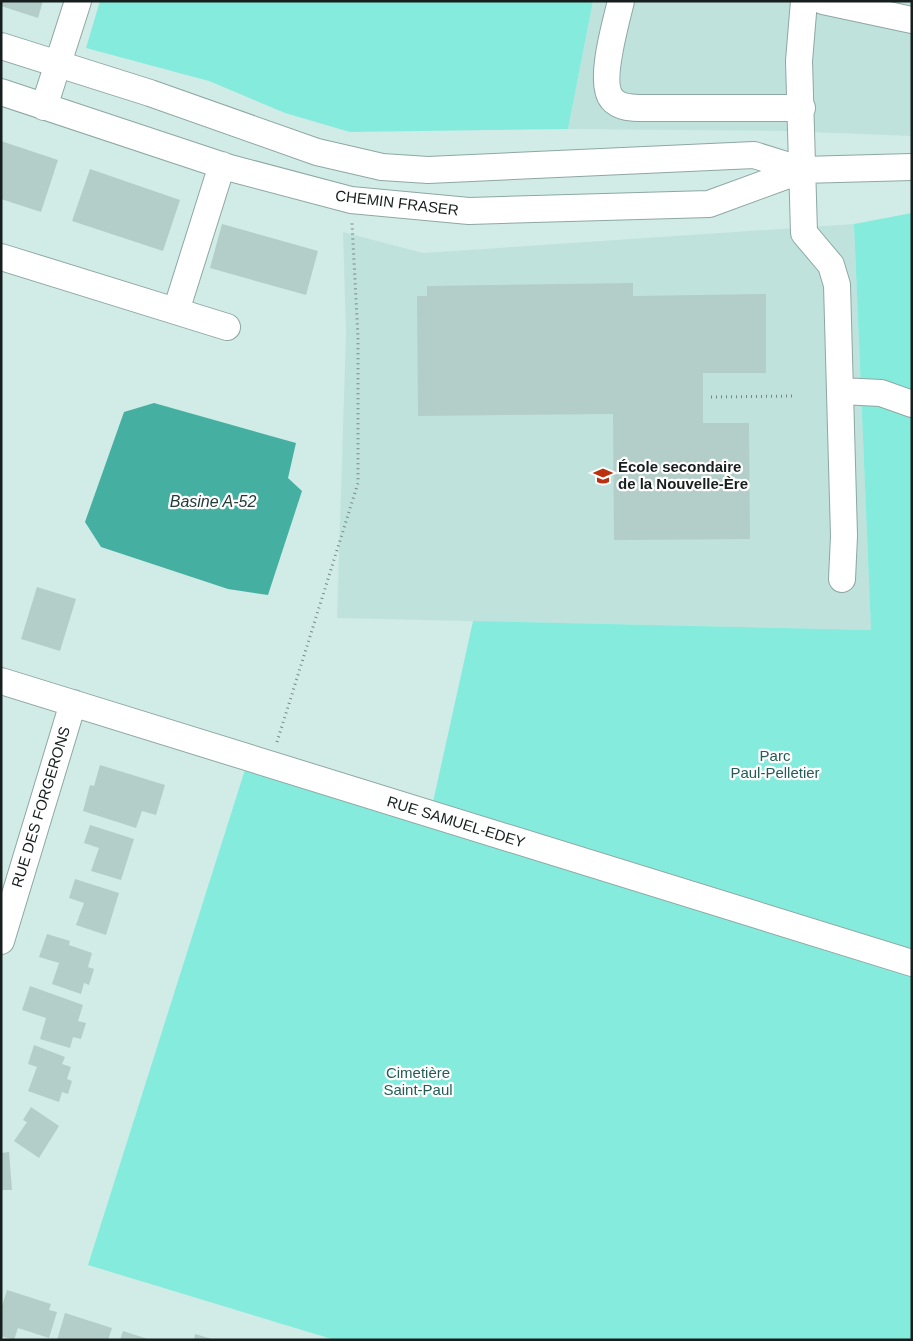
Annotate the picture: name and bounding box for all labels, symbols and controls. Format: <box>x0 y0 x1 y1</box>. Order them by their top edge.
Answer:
street label: CHEMIN FRASER <box>334 186 460 219</box>
place label: École secondaire de la Nouvelle-Ère <box>618 458 748 492</box>
school or university icon: École secondaire de la Nouvelle-Ère <box>592 465 614 487</box>
water label: Basine A-52 <box>170 493 256 510</box>
street label: RUE DES FORGERONS <box>8 724 73 889</box>
park label: Parc Paul-Pelletier <box>730 747 820 781</box>
street label: RUE SAMUEL-EDEY <box>385 792 527 851</box>
park label: Cimetière Saint-Paul <box>383 1064 453 1098</box>

